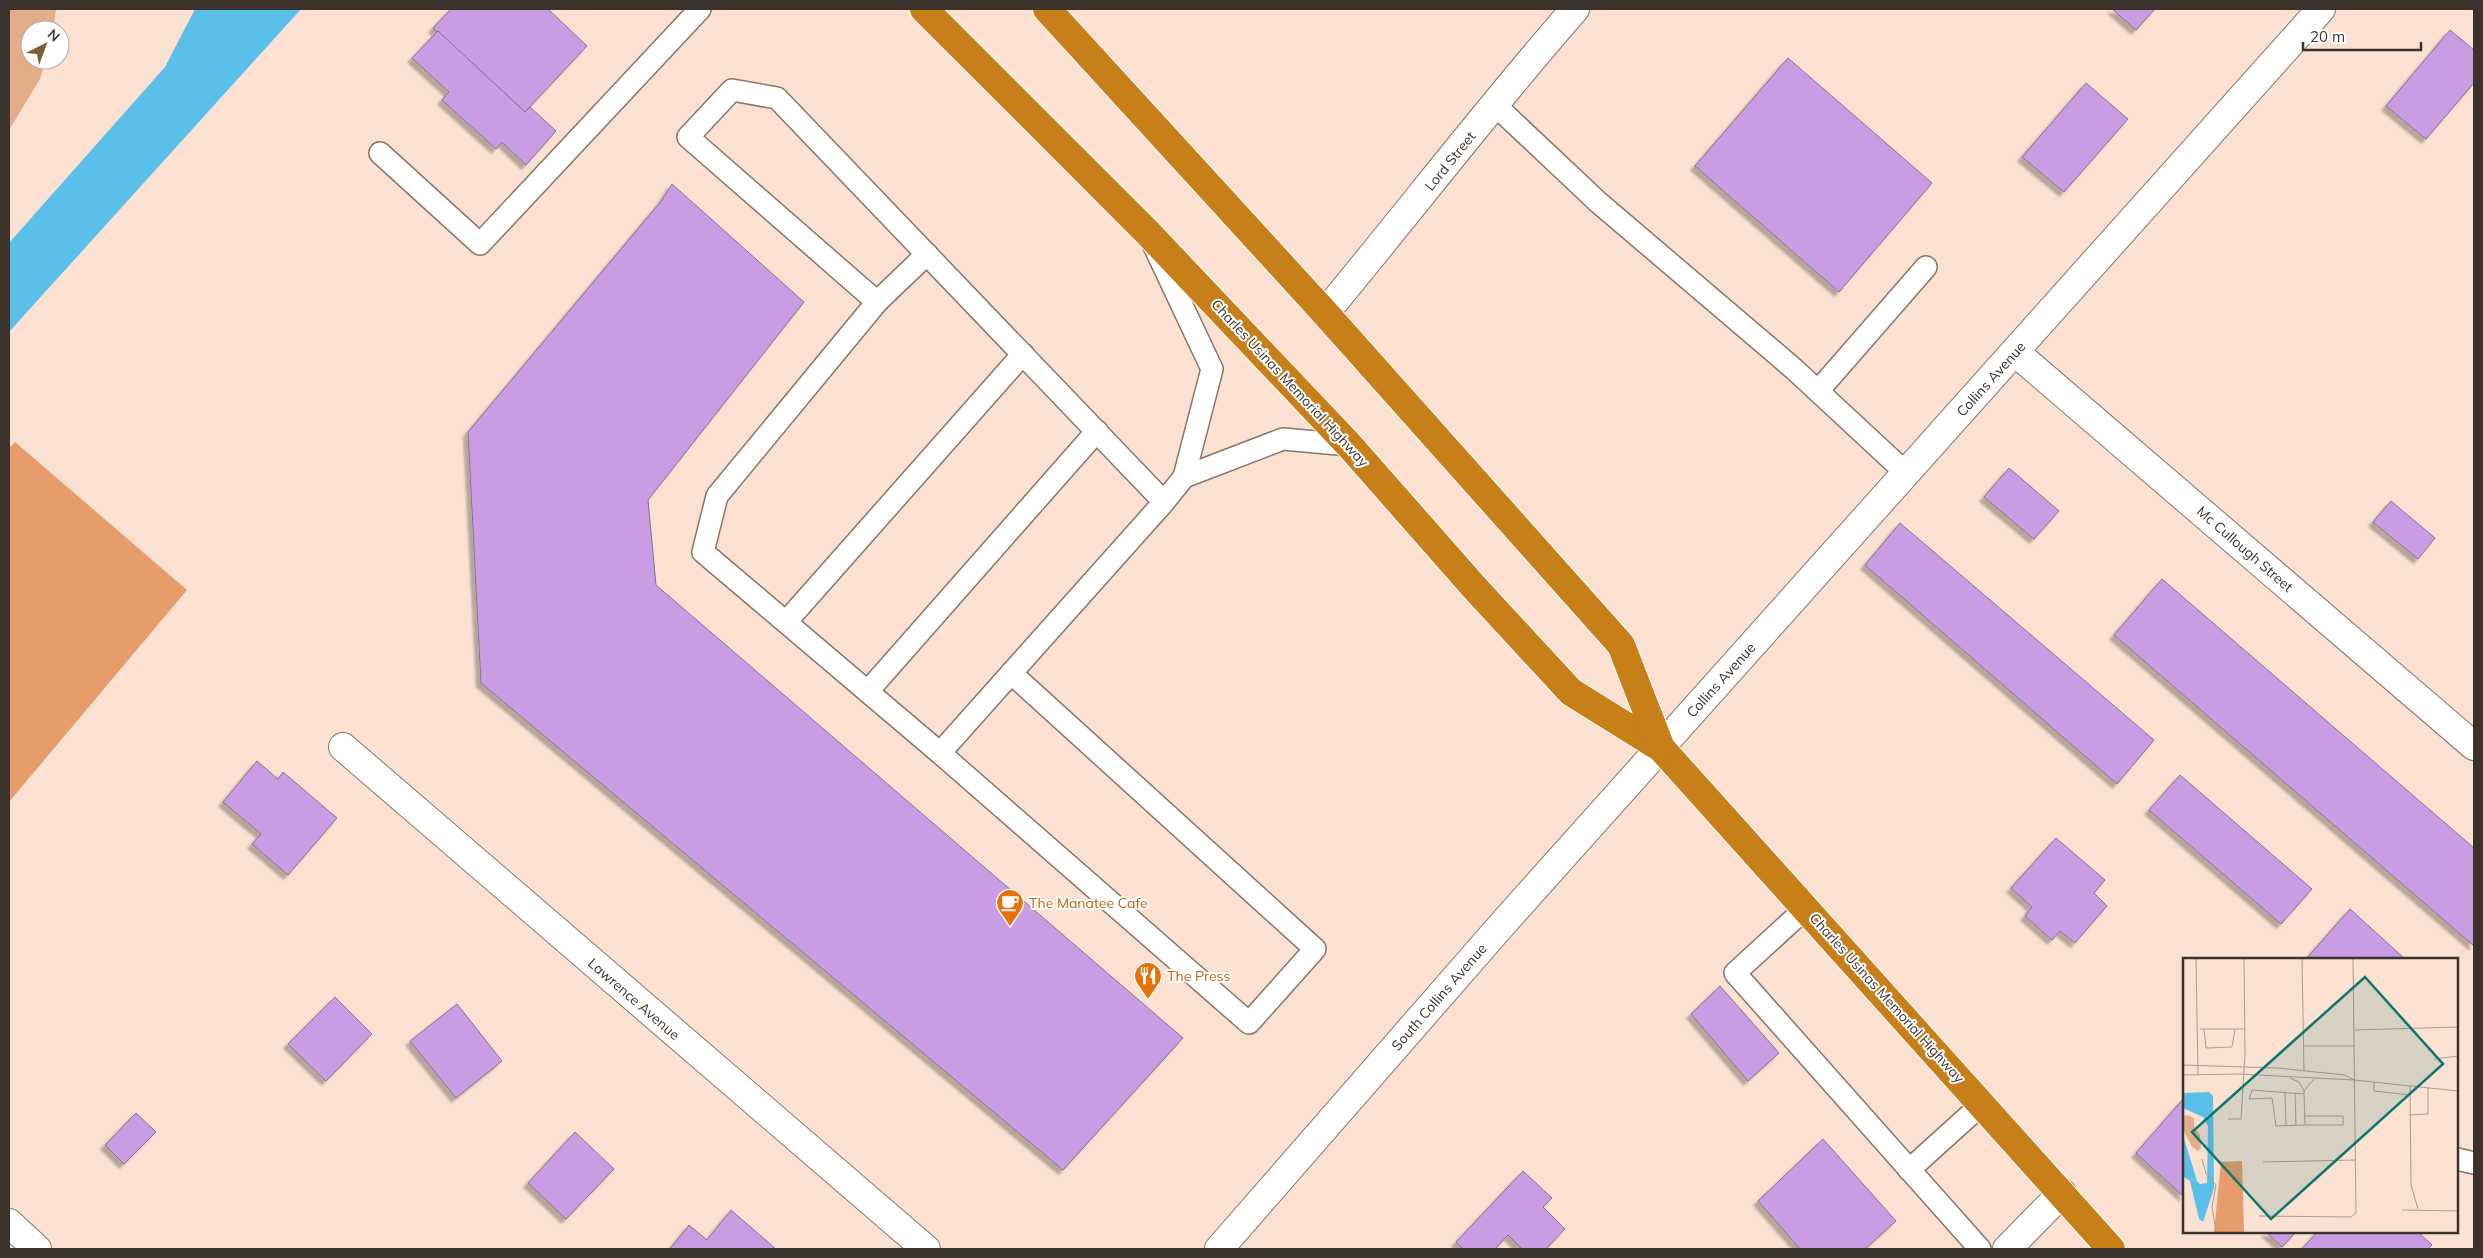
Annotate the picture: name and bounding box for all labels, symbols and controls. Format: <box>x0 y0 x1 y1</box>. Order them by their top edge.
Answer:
north arrow <box>20 20 70 70</box>
scale bar <box>2303 20 2420 52</box>
text: N <box>44 25 64 46</box>
text: 20 m <box>2310 27 2345 46</box>
street label: Lord Street <box>1421 128 1479 194</box>
street label: Charles Usinas Memorial Highway <box>1207 295 1373 471</box>
street label: Collins Avenue <box>1953 338 2029 420</box>
street label: Mc Cullough Street <box>2193 502 2297 596</box>
street label: Collins Avenue <box>1683 639 1759 721</box>
cafe icon: The Manatee Cafe <box>995 888 1025 927</box>
place label: The Manatee Cafe <box>1029 894 1148 912</box>
street label: Charles Usinas Memorial Highway <box>1806 909 1969 1087</box>
street label: South Collins Avenue <box>1388 940 1490 1054</box>
street label: Lawrence Avenue <box>584 954 684 1044</box>
inset map <box>2183 958 2458 1233</box>
restaurant icon: The Press <box>1133 961 1163 1000</box>
place label: The Press <box>1167 967 1230 985</box>

